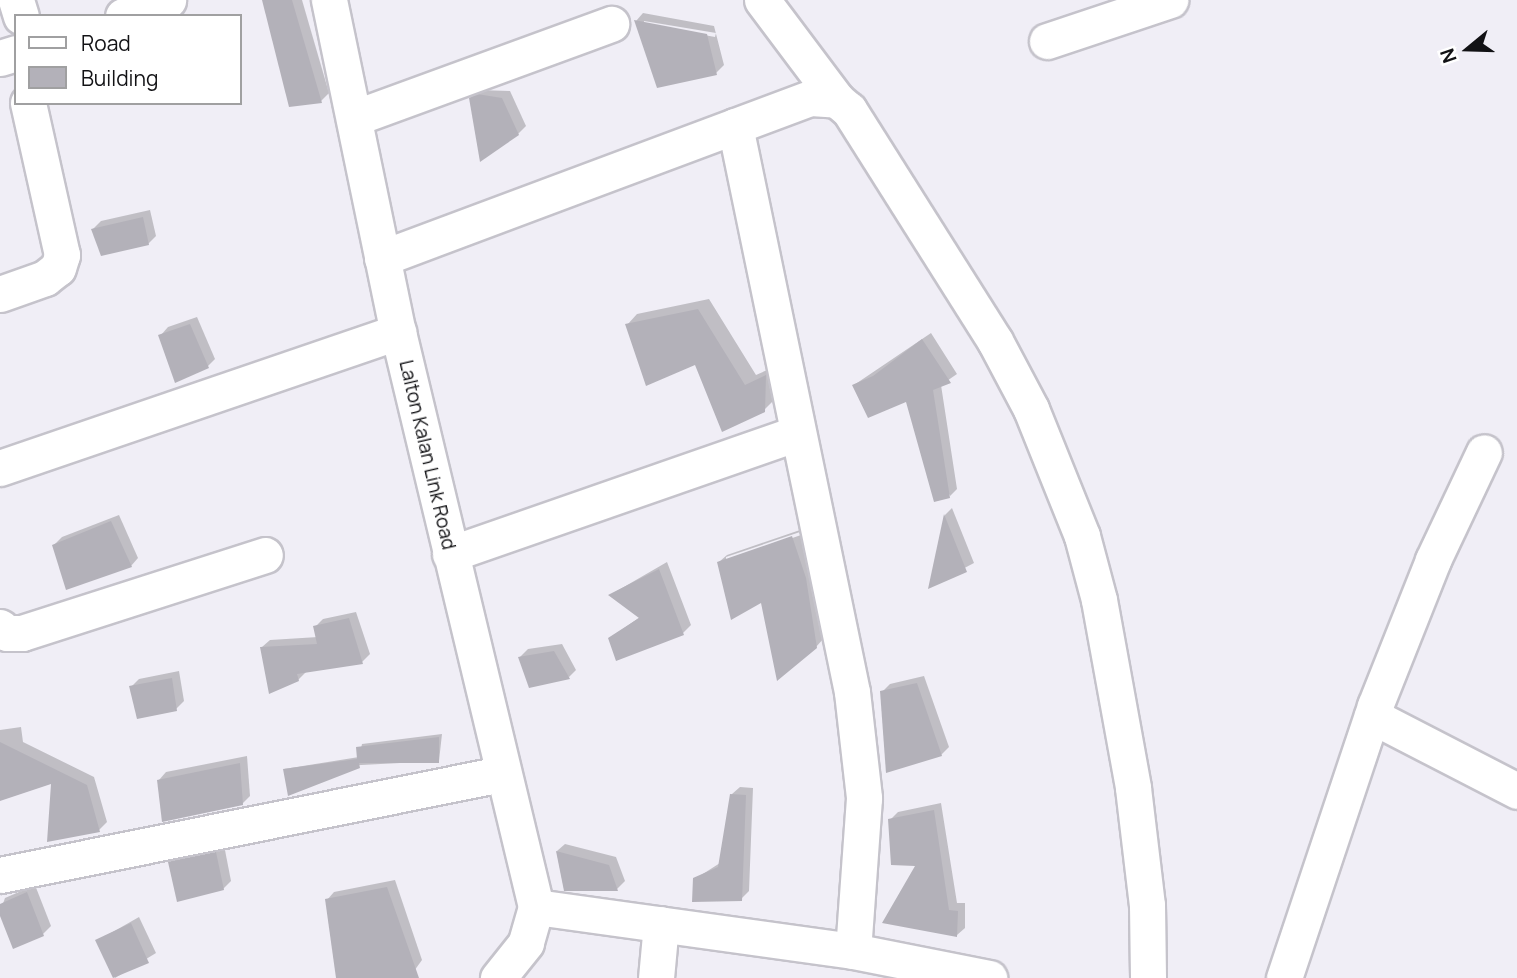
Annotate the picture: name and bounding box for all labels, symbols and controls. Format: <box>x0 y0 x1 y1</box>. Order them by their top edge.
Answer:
legend <box>14 14 242 105</box>
north arrow <box>1433 14 1503 84</box>
text: Road <box>81 29 131 57</box>
text: N <box>1434 45 1463 67</box>
text: Building <box>81 64 158 92</box>
street label: Lalton Kalan Link Road <box>394 358 460 552</box>

